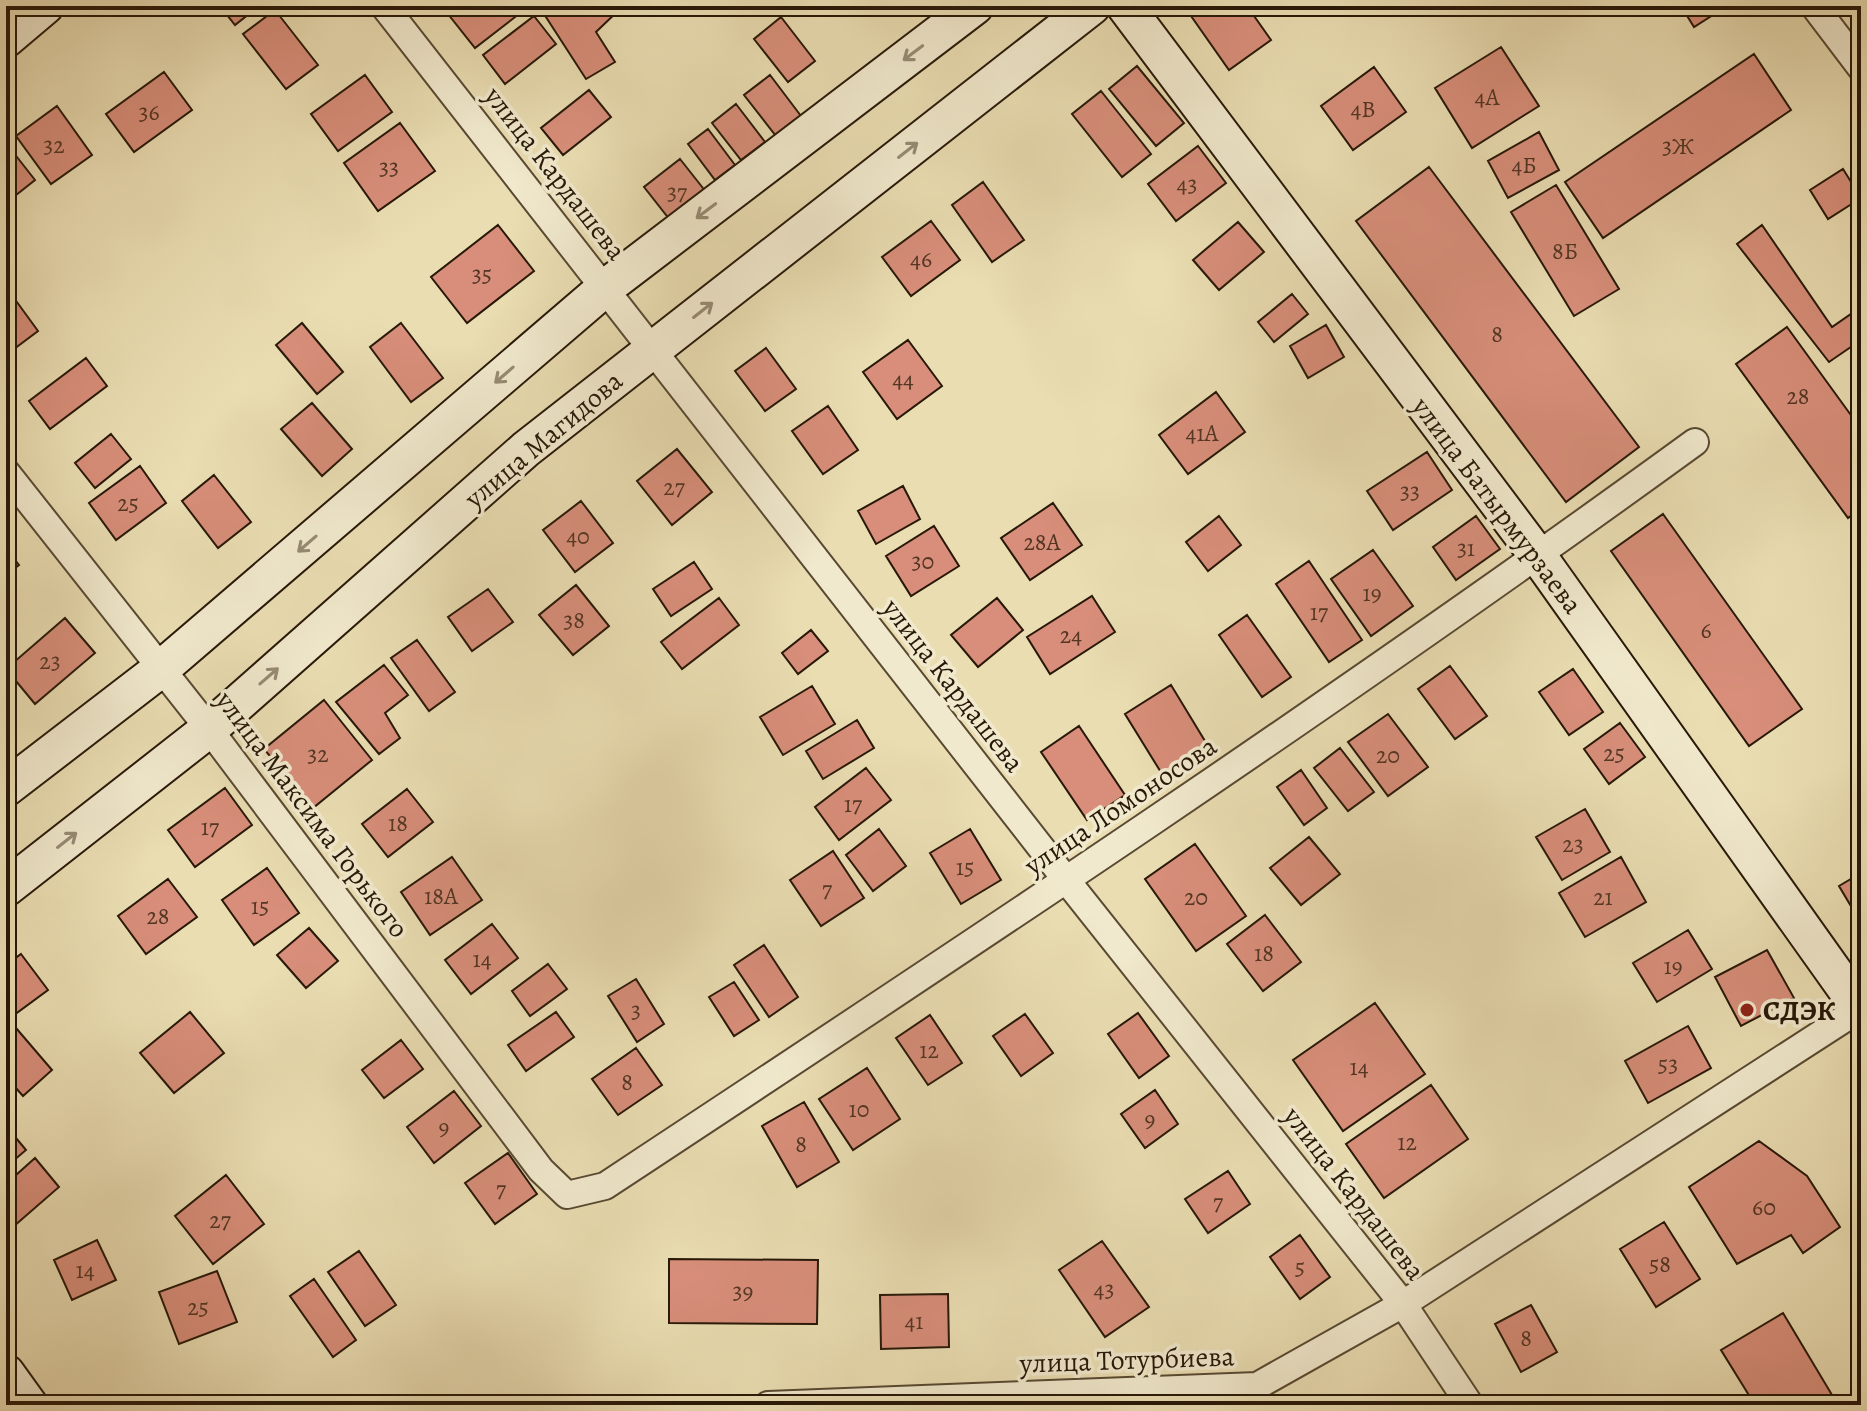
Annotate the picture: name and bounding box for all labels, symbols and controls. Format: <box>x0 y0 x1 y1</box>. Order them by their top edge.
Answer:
one-way arrow <box>902 45 924 62</box>
street label: улица Кардашева <box>475 78 635 268</box>
house number: 4А <box>1475 81 1500 113</box>
house number: 4В <box>1350 93 1376 125</box>
house number: 36 <box>138 96 160 128</box>
house number: 32 <box>43 129 65 161</box>
house number: 3Ж <box>1662 130 1694 162</box>
one-way arrow <box>897 141 918 159</box>
house number: 4Б <box>1511 149 1537 181</box>
house number: 33 <box>379 151 399 183</box>
house number: 43 <box>1177 168 1197 200</box>
house number: 37 <box>667 176 688 208</box>
one-way arrow <box>696 203 717 220</box>
house number: 8Б <box>1552 235 1578 267</box>
house number: 46 <box>910 243 932 275</box>
house number: 35 <box>472 258 492 290</box>
one-way arrow <box>692 302 713 319</box>
house number: 8 <box>1491 318 1503 350</box>
street label: улица Магидова <box>456 362 631 518</box>
house number: 44 <box>892 363 914 395</box>
one-way arrow <box>495 366 515 384</box>
house number: 28 <box>1786 380 1810 412</box>
street label: улица Батырмурзаева <box>1402 389 1591 622</box>
house number: 41А <box>1185 417 1220 449</box>
house number: 27 <box>663 471 686 503</box>
house number: 33 <box>1400 475 1420 507</box>
house number: 25 <box>117 487 139 519</box>
house number: 40 <box>566 520 590 552</box>
house number: 28А <box>1023 526 1062 558</box>
house number: 31 <box>1457 532 1475 564</box>
one-way arrow <box>297 535 317 553</box>
house number: 30 <box>912 545 934 577</box>
house number: 19 <box>1362 577 1382 609</box>
street label: улица Кардашева <box>873 590 1033 780</box>
house number: 17 <box>1310 596 1329 628</box>
house number: 38 <box>563 604 585 636</box>
house number: 6 <box>1700 614 1712 646</box>
house number: 24 <box>1060 619 1082 651</box>
house number: 23 <box>39 645 61 677</box>
one-way arrow <box>258 667 278 685</box>
street label: улица Максима Горького <box>206 683 418 946</box>
street label: улица Ломоносова <box>1016 727 1224 885</box>
house number: 25 <box>1603 737 1625 769</box>
house number: 32 <box>307 738 329 770</box>
house number: 20 <box>1376 739 1400 771</box>
house number: 17 <box>844 788 863 820</box>
house number: 18 <box>388 807 408 839</box>
house number: 17 <box>201 811 220 843</box>
house number: 23 <box>1562 828 1584 860</box>
one-way arrow <box>56 832 77 849</box>
house number: 15 <box>956 851 974 883</box>
house number: 7 <box>822 873 833 905</box>
house number: 18А <box>424 880 459 912</box>
house number: 20 <box>1184 881 1208 913</box>
house number: 21 <box>1593 881 1613 913</box>
house number: 15 <box>251 890 269 922</box>
house number: 28 <box>146 900 170 932</box>
house number: 18 <box>1254 937 1274 969</box>
house number: 14 <box>472 943 492 975</box>
house number: 19 <box>1663 950 1683 982</box>
place label: СДЭК <box>1763 992 1836 1030</box>
house number: 3 <box>631 994 641 1026</box>
marker: СДЭК <box>1738 1001 1756 1019</box>
house number: 12 <box>919 1034 939 1066</box>
house number: 53 <box>1658 1048 1678 1080</box>
house number: 14 <box>1349 1051 1369 1083</box>
house number: 8 <box>621 1066 633 1098</box>
house number: 10 <box>849 1093 870 1125</box>
street label: улица Кардашева <box>1274 1098 1434 1288</box>
house number: 9 <box>1145 1103 1155 1135</box>
house number: 9 <box>439 1111 449 1143</box>
house number: 12 <box>1397 1126 1417 1158</box>
house number: 8 <box>795 1128 807 1160</box>
house number: 7 <box>496 1173 507 1205</box>
house number: 7 <box>1213 1186 1224 1218</box>
house number: 60 <box>1752 1191 1776 1223</box>
house number: 27 <box>209 1204 232 1236</box>
house number: 58 <box>1649 1248 1671 1280</box>
house number: 5 <box>1295 1251 1305 1283</box>
house number: 14 <box>75 1254 95 1286</box>
house number: 43 <box>1094 1273 1114 1305</box>
house number: 39 <box>733 1275 753 1307</box>
house number: 25 <box>187 1291 209 1323</box>
house number: 41 <box>904 1305 924 1337</box>
house number: 8 <box>1520 1322 1532 1354</box>
street label: улица Тотурбиева <box>1018 1337 1235 1383</box>

